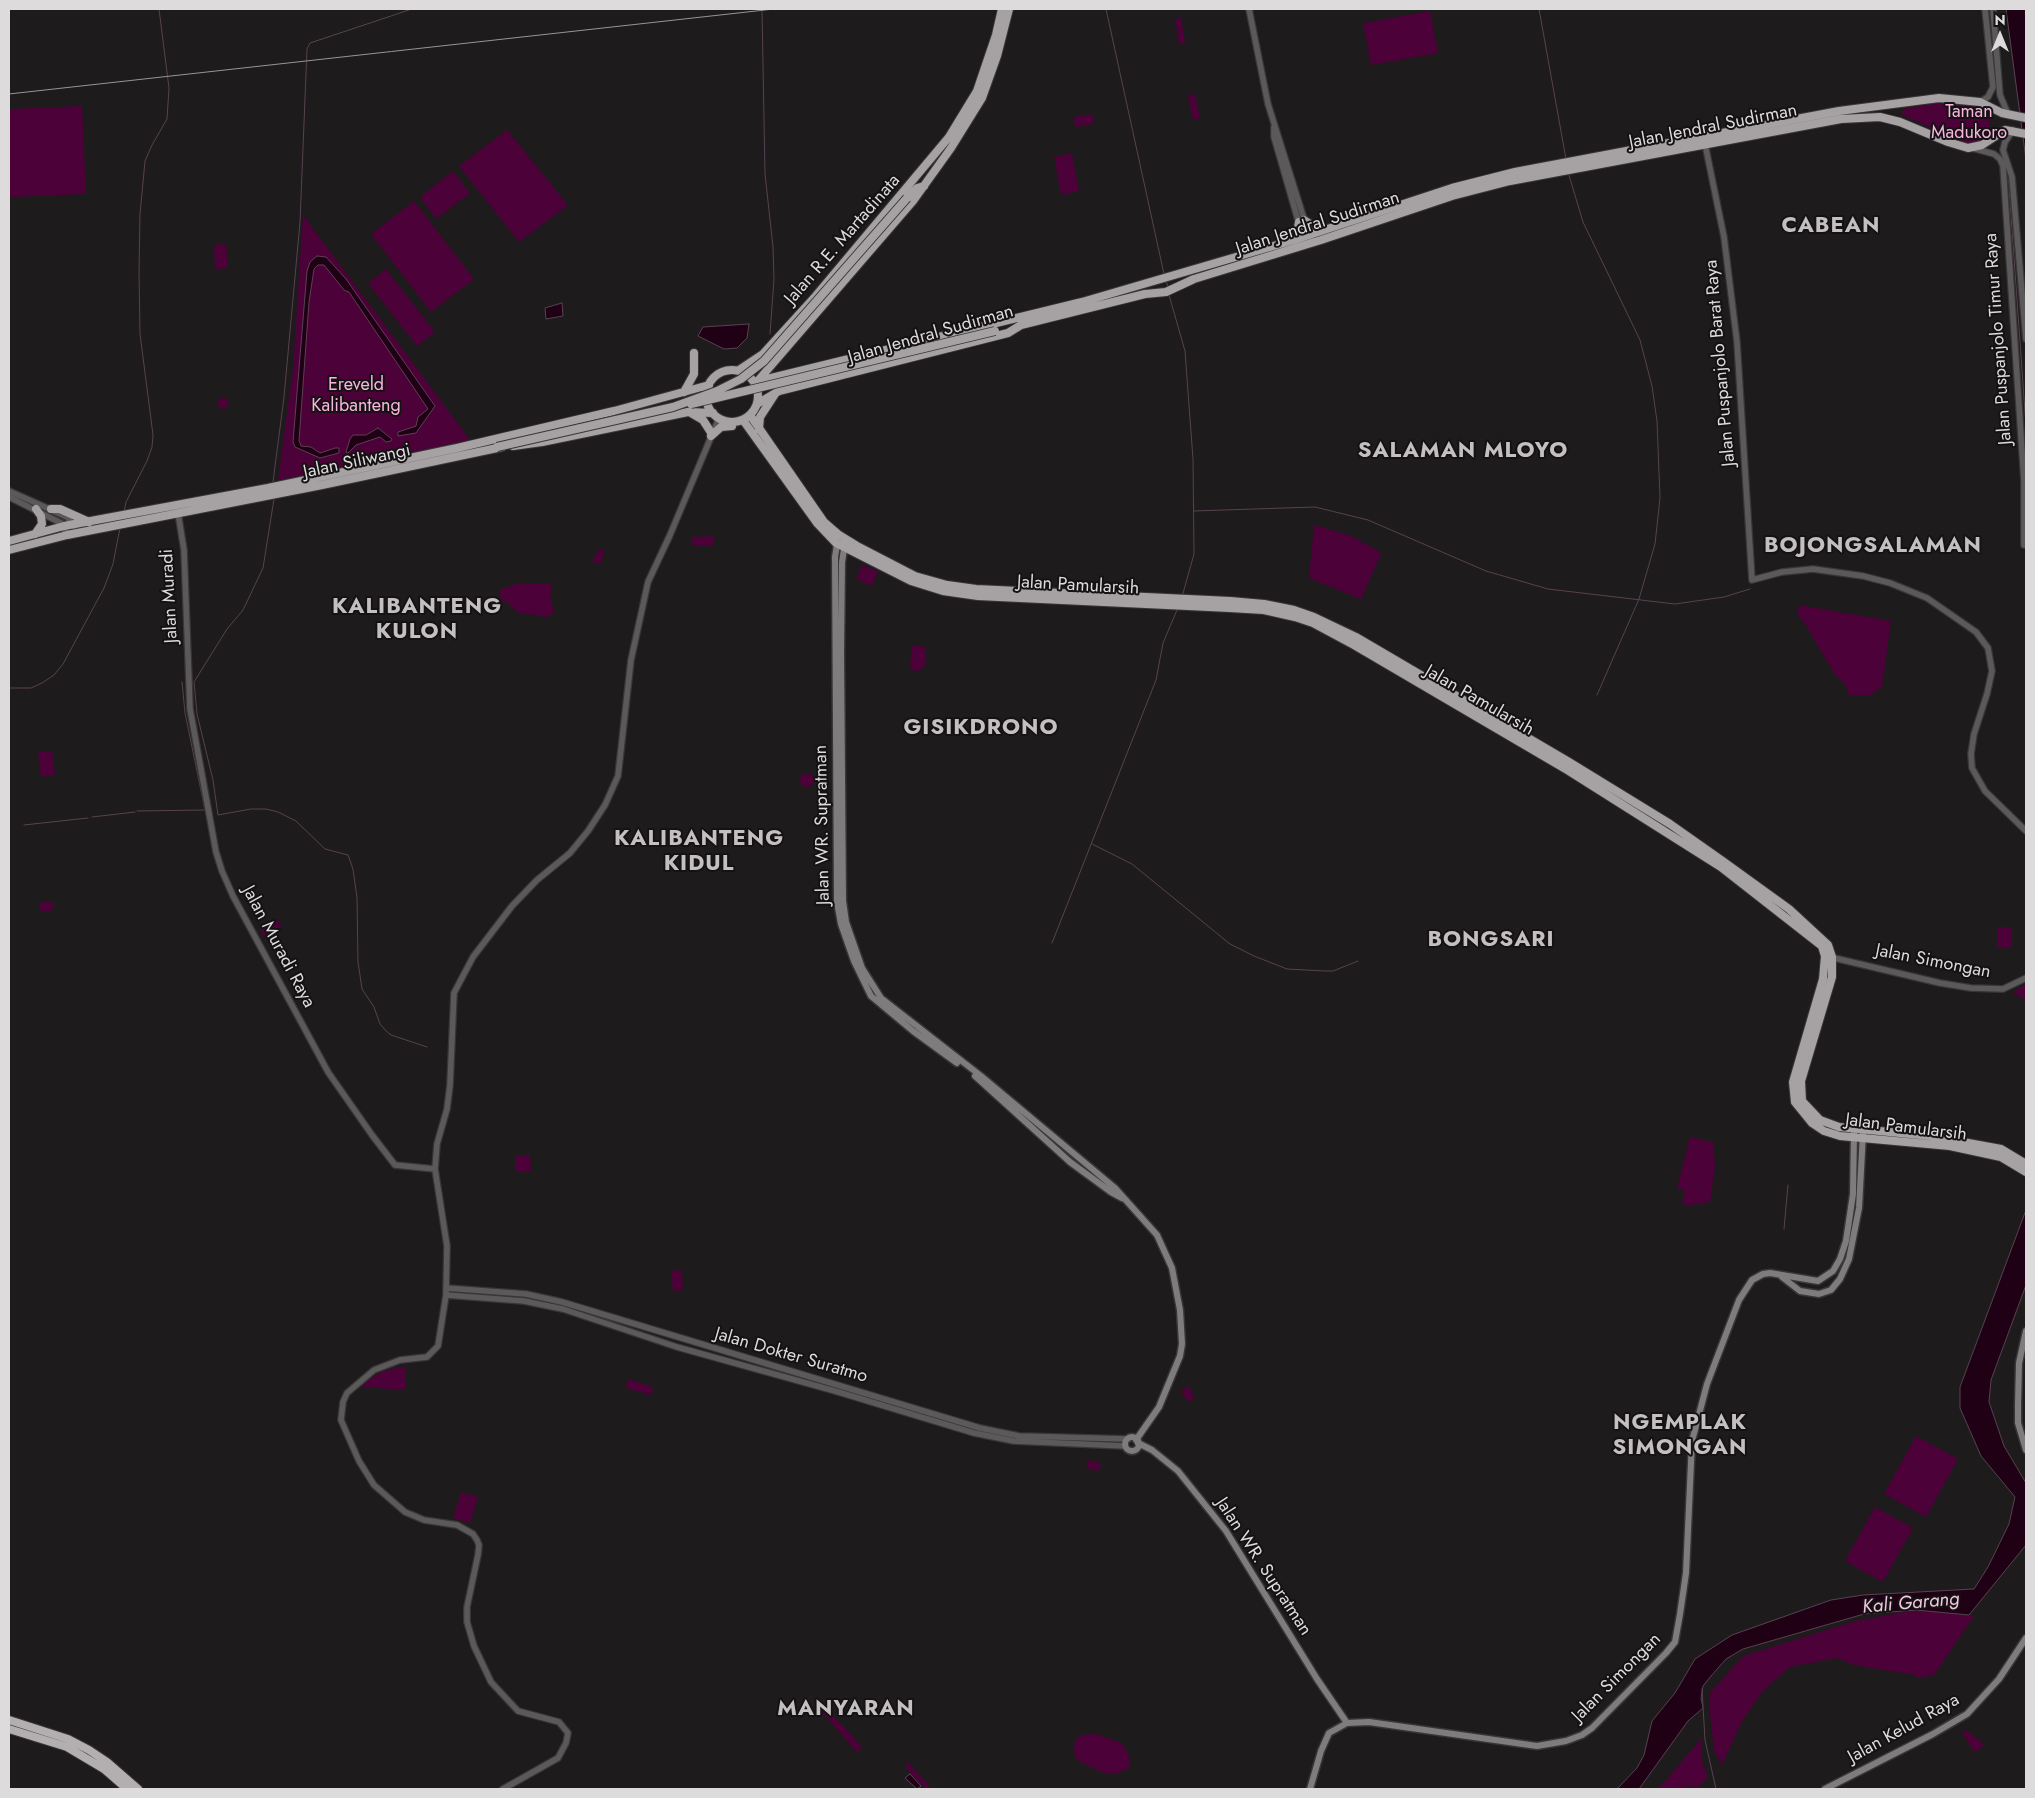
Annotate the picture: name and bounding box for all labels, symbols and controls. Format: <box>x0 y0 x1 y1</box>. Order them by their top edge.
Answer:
north arrow <box>1975 10 2025 60</box>
text: N <box>1994 10 2006 30</box>
street label: Jalan Jendral Sudirman <box>1627 100 1799 154</box>
park label: Taman Madukoro <box>1931 102 2007 144</box>
street label: Jalan R.E. Martadinata <box>781 171 905 309</box>
street label: Jalan Jendral Sudirman <box>1233 187 1403 261</box>
district label: CABEAN <box>1781 214 1881 240</box>
street label: Jalan Puspanjolo Timur Raya <box>1981 232 2017 446</box>
street label: Jalan Puspanjolo Barat Raya <box>1701 259 1741 467</box>
street label: Jalan Jendral Sudirman <box>846 301 1016 369</box>
park label: Ereveld Kalibanteng <box>311 375 401 418</box>
district label: SALAMAN MLOYO <box>1356 439 1570 465</box>
street label: Jalan Siliwangi <box>301 440 413 484</box>
district label: BOJONGSALAMAN <box>1762 534 1984 560</box>
street label: Jalan Muradi <box>157 548 183 644</box>
street label: Jalan Pamularsih <box>1016 572 1140 600</box>
district label: KALIBANTENG KULON <box>331 595 503 646</box>
street label: Jalan Pamularsih <box>1421 661 1537 741</box>
district label: GISIKDRONO <box>902 716 1060 742</box>
street label: Jalan WR. Supratman <box>811 745 835 905</box>
district label: KALIBANTENG KIDUL <box>613 827 785 878</box>
street label: Jalan Muradi Raya <box>237 882 319 1012</box>
district label: BONGSARI <box>1426 928 1556 954</box>
street label: Jalan Simongan <box>1874 940 1992 984</box>
street label: Jalan Pamularsih <box>1844 1110 1968 1146</box>
street label: Jalan Dokter Suratmo <box>712 1324 870 1388</box>
district label: NGEMPLAK SIMONGAN <box>1612 1411 1748 1462</box>
street label: Jalan WR. Supratman <box>1210 1494 1316 1640</box>
water label: Kali Garang <box>1861 1588 1961 1620</box>
street label: Jalan Simongan <box>1568 1629 1666 1727</box>
street label: Jalan Kelud Raya <box>1845 1689 1963 1769</box>
district label: MANYARAN <box>776 1697 916 1723</box>

